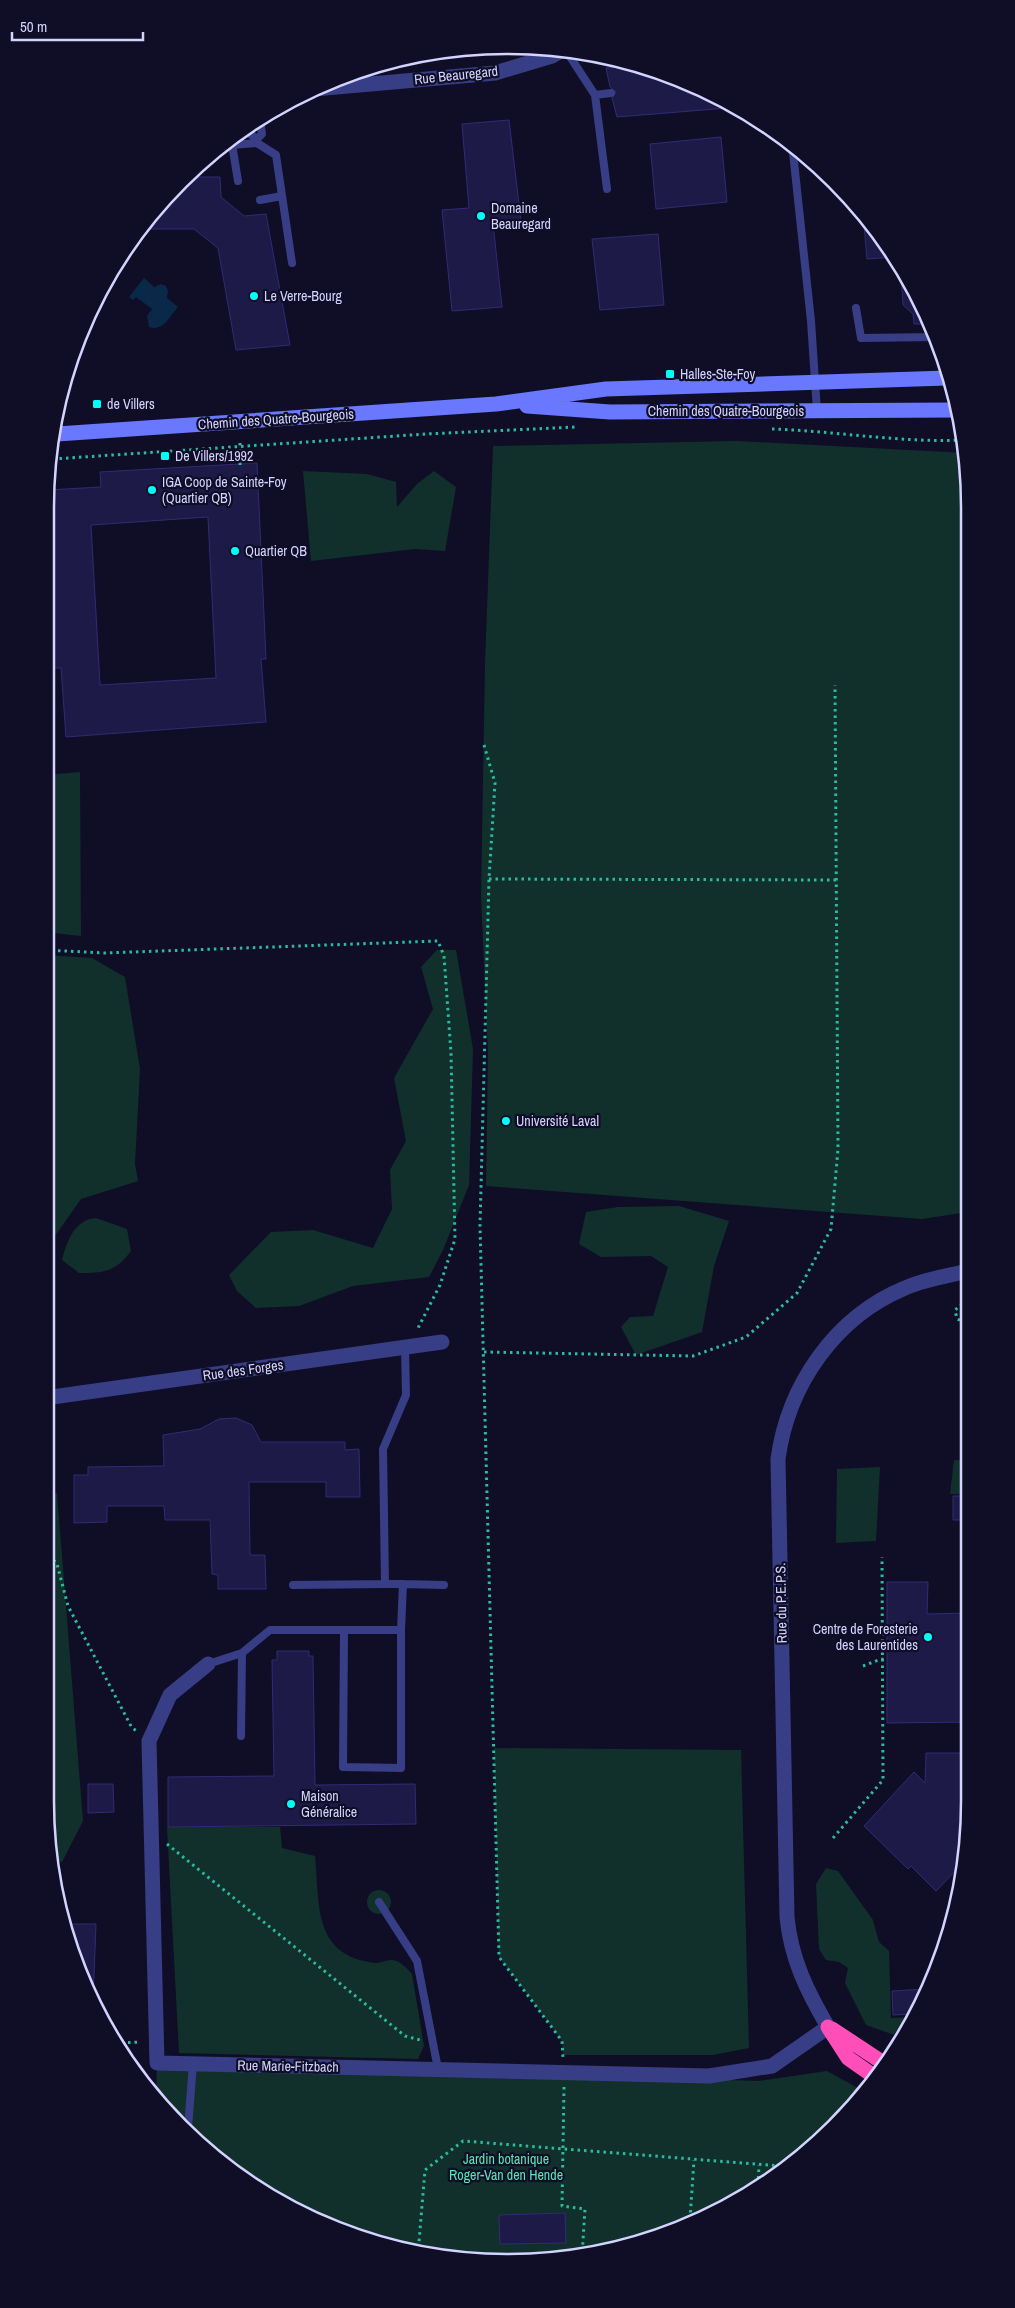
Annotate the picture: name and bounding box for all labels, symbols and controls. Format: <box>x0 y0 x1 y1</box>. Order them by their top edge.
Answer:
scale bar <box>12 10 144 42</box>
text: 50 m <box>20 16 47 37</box>
street label: Rue Beauregard <box>413 62 499 88</box>
place label: Domaine Beauregard <box>491 199 551 233</box>
marker: Domaine Beauregard <box>475 210 487 222</box>
place label: Le Verre-Bourg <box>264 287 342 305</box>
marker: Le Verre-Bourg <box>248 290 260 302</box>
place label: Halles-Ste-Foy <box>680 365 756 383</box>
marker: Halles-Ste-Foy <box>664 368 676 380</box>
place label: de Villers <box>107 395 155 413</box>
marker: de Villers <box>91 398 103 410</box>
street label: Chemin des Quatre-Bourgeois <box>648 402 804 420</box>
street label: Chemin des Quatre-Bourgeois <box>197 405 355 433</box>
place label: De Villers/1992 <box>175 447 253 465</box>
marker: De Villers/1992 <box>159 450 171 462</box>
place label: IGA Coop de Sainte-Foy (Quartier QB) <box>162 473 287 507</box>
marker: IGA Coop de Sainte-Foy (Quartier QB) <box>146 484 158 496</box>
place label: Quartier QB <box>245 542 307 560</box>
marker: Quartier QB <box>229 545 241 557</box>
place label: Université Laval <box>516 1112 599 1130</box>
marker: Université Laval <box>500 1115 512 1127</box>
street label: Rue des Forges <box>202 1355 285 1385</box>
street label: Rue du P.E.P.S. <box>771 1563 791 1643</box>
place label: Centre de Foresterie des Laurentides <box>813 1620 918 1654</box>
marker: Centre de Foresterie des Laurentides <box>922 1631 934 1643</box>
place label: Maison Généralice <box>301 1787 357 1821</box>
marker: Maison Généralice <box>285 1798 297 1810</box>
street label: Rue Marie-Fitzbach <box>237 2056 339 2076</box>
park label: Jardin botanique Roger-Van den Hende <box>449 2150 563 2184</box>

